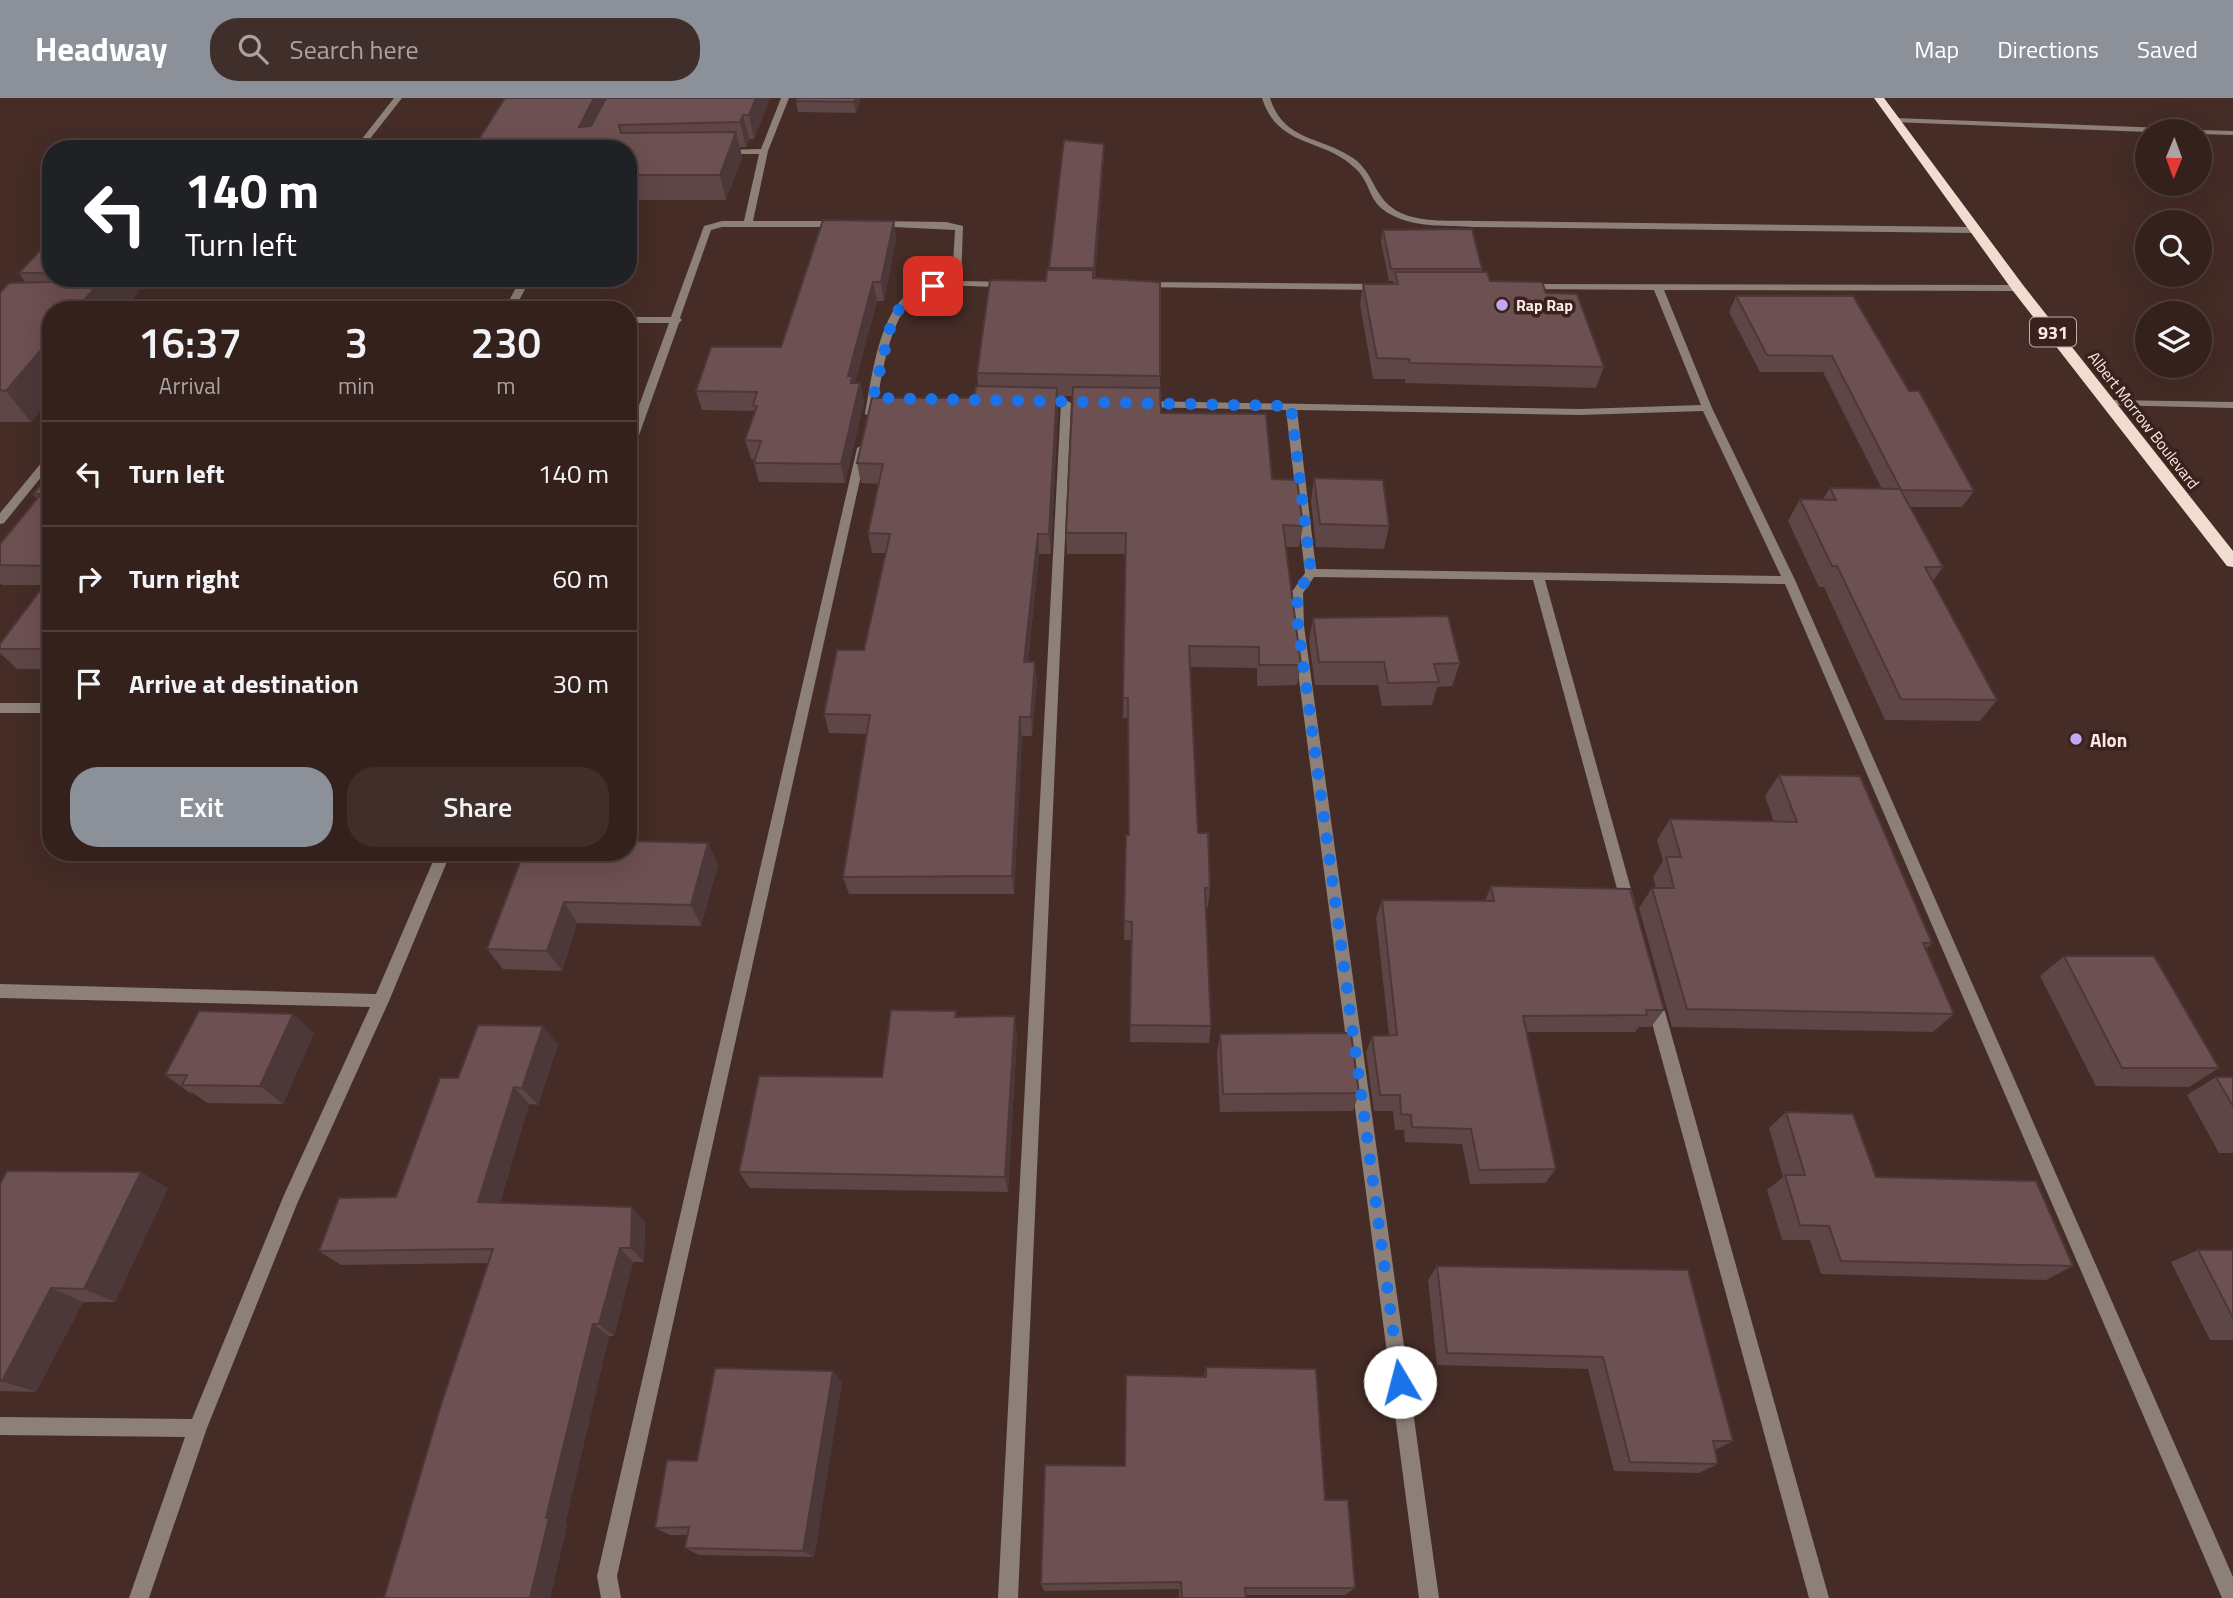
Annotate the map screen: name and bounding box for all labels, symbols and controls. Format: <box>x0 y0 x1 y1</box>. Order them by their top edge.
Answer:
search box <box>210 18 700 81</box>
text: Headway <box>35 24 168 74</box>
icon: search <box>234 30 272 68</box>
text: Search here <box>290 30 419 69</box>
text: Map <box>1914 31 1959 67</box>
text: Directions <box>1997 31 2099 67</box>
text: Saved <box>2137 31 2198 67</box>
north arrow <box>2135 119 2212 196</box>
map controls <box>2135 119 2212 378</box>
text: 140 m <box>185 152 319 227</box>
icon: left <box>70 168 161 259</box>
button: search <box>2135 210 2212 287</box>
text: Turn left <box>185 220 297 268</box>
pin <box>903 256 963 316</box>
icon: arrive <box>914 267 952 305</box>
place label: Rap Rap <box>1516 293 1573 317</box>
marker: Rap Rap <box>1494 297 1510 313</box>
button: layers <box>2135 301 2212 378</box>
text: 16:37 <box>138 310 242 374</box>
text: 3 <box>345 310 368 374</box>
text: 230 <box>471 310 541 374</box>
road number: 931 <box>2030 318 2076 346</box>
street label: Albert Morrow Boulevard <box>2083 346 2205 494</box>
text: Arrival <box>159 368 221 403</box>
text: min <box>338 368 375 403</box>
text: m <box>496 368 515 403</box>
text: Turn left <box>129 454 224 493</box>
text: 140 m <box>538 454 609 493</box>
icon: left <box>70 455 108 493</box>
text: Turn right <box>129 559 240 598</box>
text: 60 m <box>552 559 609 598</box>
icon: right <box>70 560 108 598</box>
text: Arrive at destination <box>129 664 359 703</box>
text: 30 m <box>552 664 609 703</box>
icon: arrive <box>70 665 108 703</box>
place label: Alon <box>2090 725 2127 754</box>
marker: Alon <box>2068 731 2084 747</box>
button: Exit <box>70 767 333 847</box>
button: Share <box>347 767 609 847</box>
position arrow <box>1363 1345 1437 1419</box>

